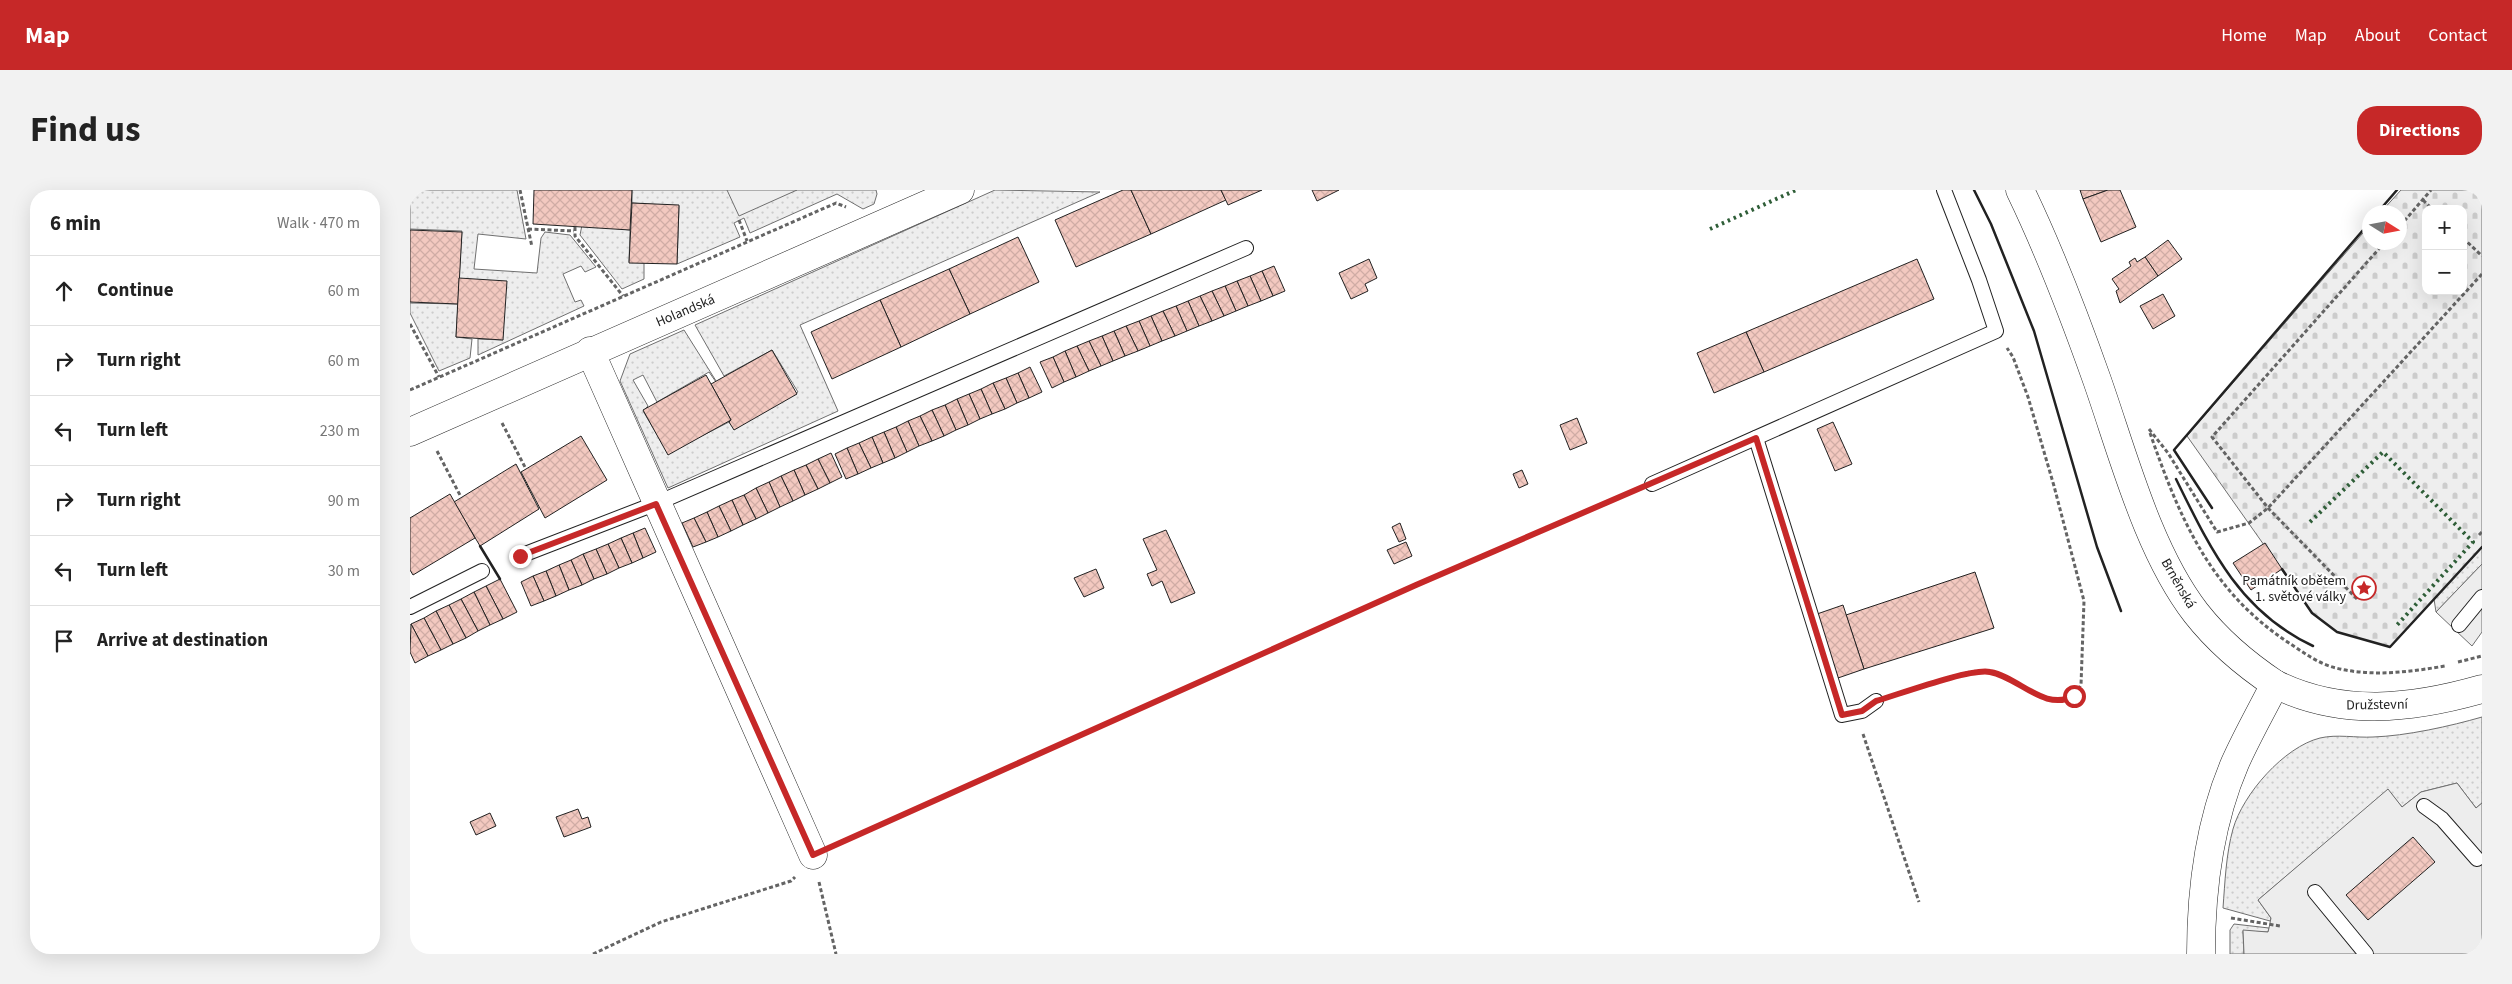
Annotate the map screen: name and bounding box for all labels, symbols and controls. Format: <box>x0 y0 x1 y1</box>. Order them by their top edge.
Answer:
text: Map <box>25 18 70 53</box>
text: Home <box>2221 23 2267 48</box>
text: Map <box>2295 23 2327 48</box>
text: About <box>2355 23 2400 48</box>
text: Contact <box>2428 23 2487 48</box>
text: Find us <box>30 105 140 155</box>
button: Directions <box>2357 106 2482 155</box>
north arrow <box>2362 205 2407 250</box>
map controls <box>2422 205 2467 295</box>
button: + <box>2422 205 2467 250</box>
text: 6 min <box>50 208 101 238</box>
text: Walk · 470 m <box>277 212 360 234</box>
button: − <box>2422 250 2467 295</box>
icon: ahead <box>50 277 78 305</box>
text: Continue <box>97 277 174 304</box>
text: 60 m <box>328 280 360 302</box>
street label: Holandská <box>653 290 718 332</box>
icon: right <box>50 347 78 375</box>
text: Turn right <box>97 347 181 374</box>
text: 60 m <box>328 350 360 372</box>
icon: left <box>50 417 78 445</box>
text: Turn left <box>97 417 168 444</box>
text: 230 m <box>320 420 360 442</box>
icon: right <box>50 487 78 515</box>
text: Turn right <box>97 487 181 514</box>
text: 90 m <box>328 490 360 512</box>
route end <box>509 545 532 568</box>
street label: Brněnská <box>2156 555 2201 612</box>
icon: left <box>50 557 78 585</box>
text: Turn left <box>97 557 168 584</box>
text: 30 m <box>328 560 360 582</box>
place label: Památník obětem 1. světové války <box>2242 571 2346 607</box>
place icon: Památník obětem 1. světové války <box>2351 575 2377 601</box>
icon: arrive <box>50 627 78 655</box>
text: Arrive at destination <box>97 627 268 654</box>
route start <box>2063 685 2086 708</box>
street label: Družstevní <box>2346 694 2409 716</box>

